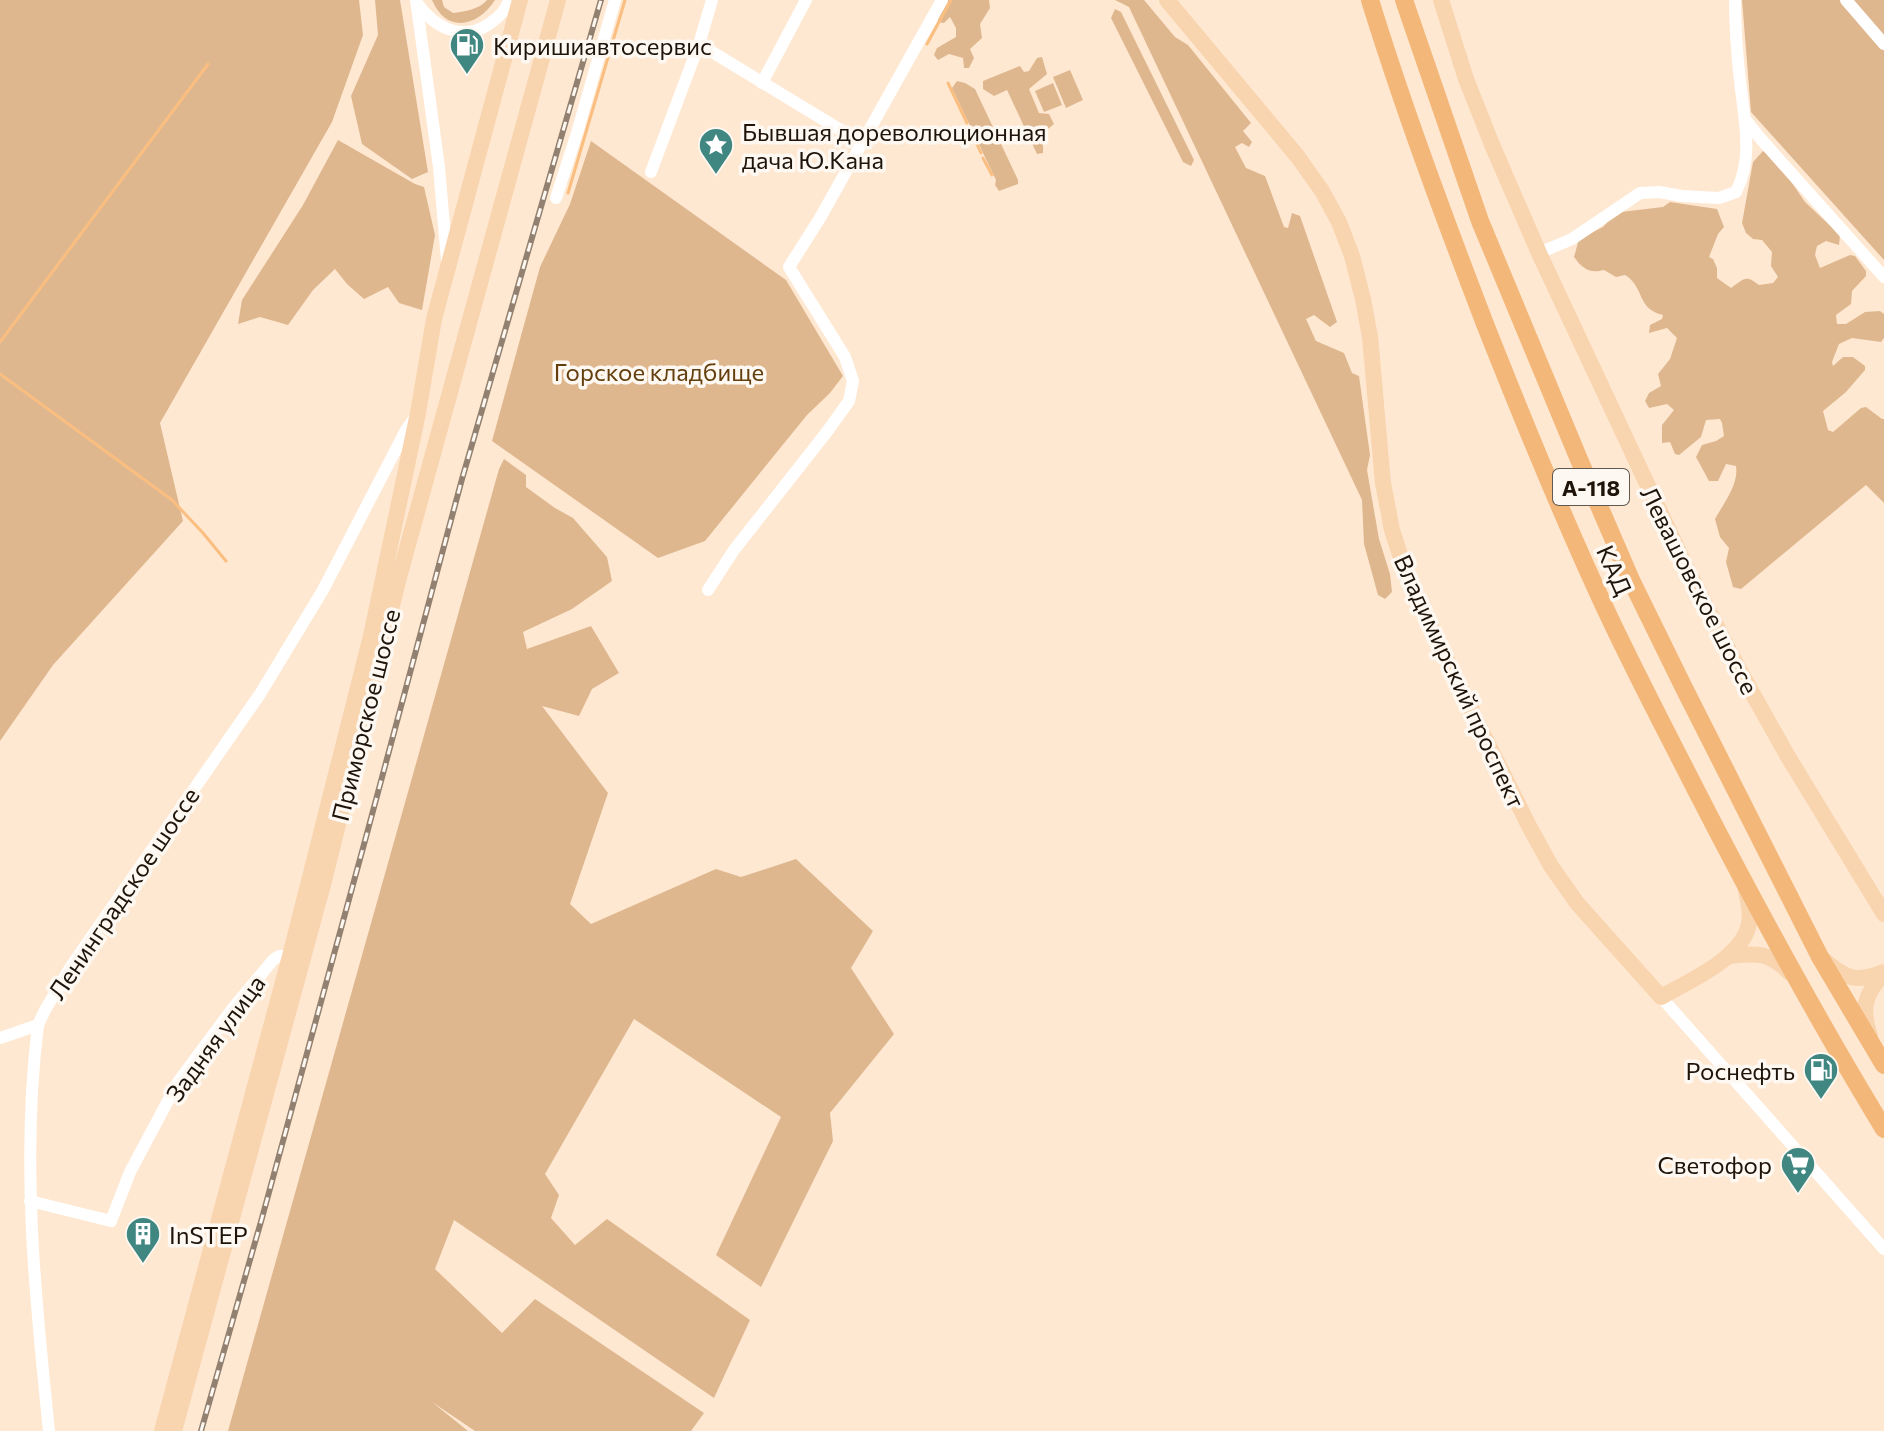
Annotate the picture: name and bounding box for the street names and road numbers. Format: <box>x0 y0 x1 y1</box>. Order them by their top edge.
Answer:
road number: А-118 <box>1553 469 1629 505</box>
street label: Левашовское шоссе <box>1635 481 1765 699</box>
street label: КАД <box>1591 541 1639 600</box>
street label: Владимирский проспект <box>1389 550 1531 812</box>
street label: Приморское шоссе <box>325 606 405 824</box>
street label: Ленинградское шоссе <box>41 782 205 1004</box>
street label: Задняя улица <box>159 969 271 1107</box>

